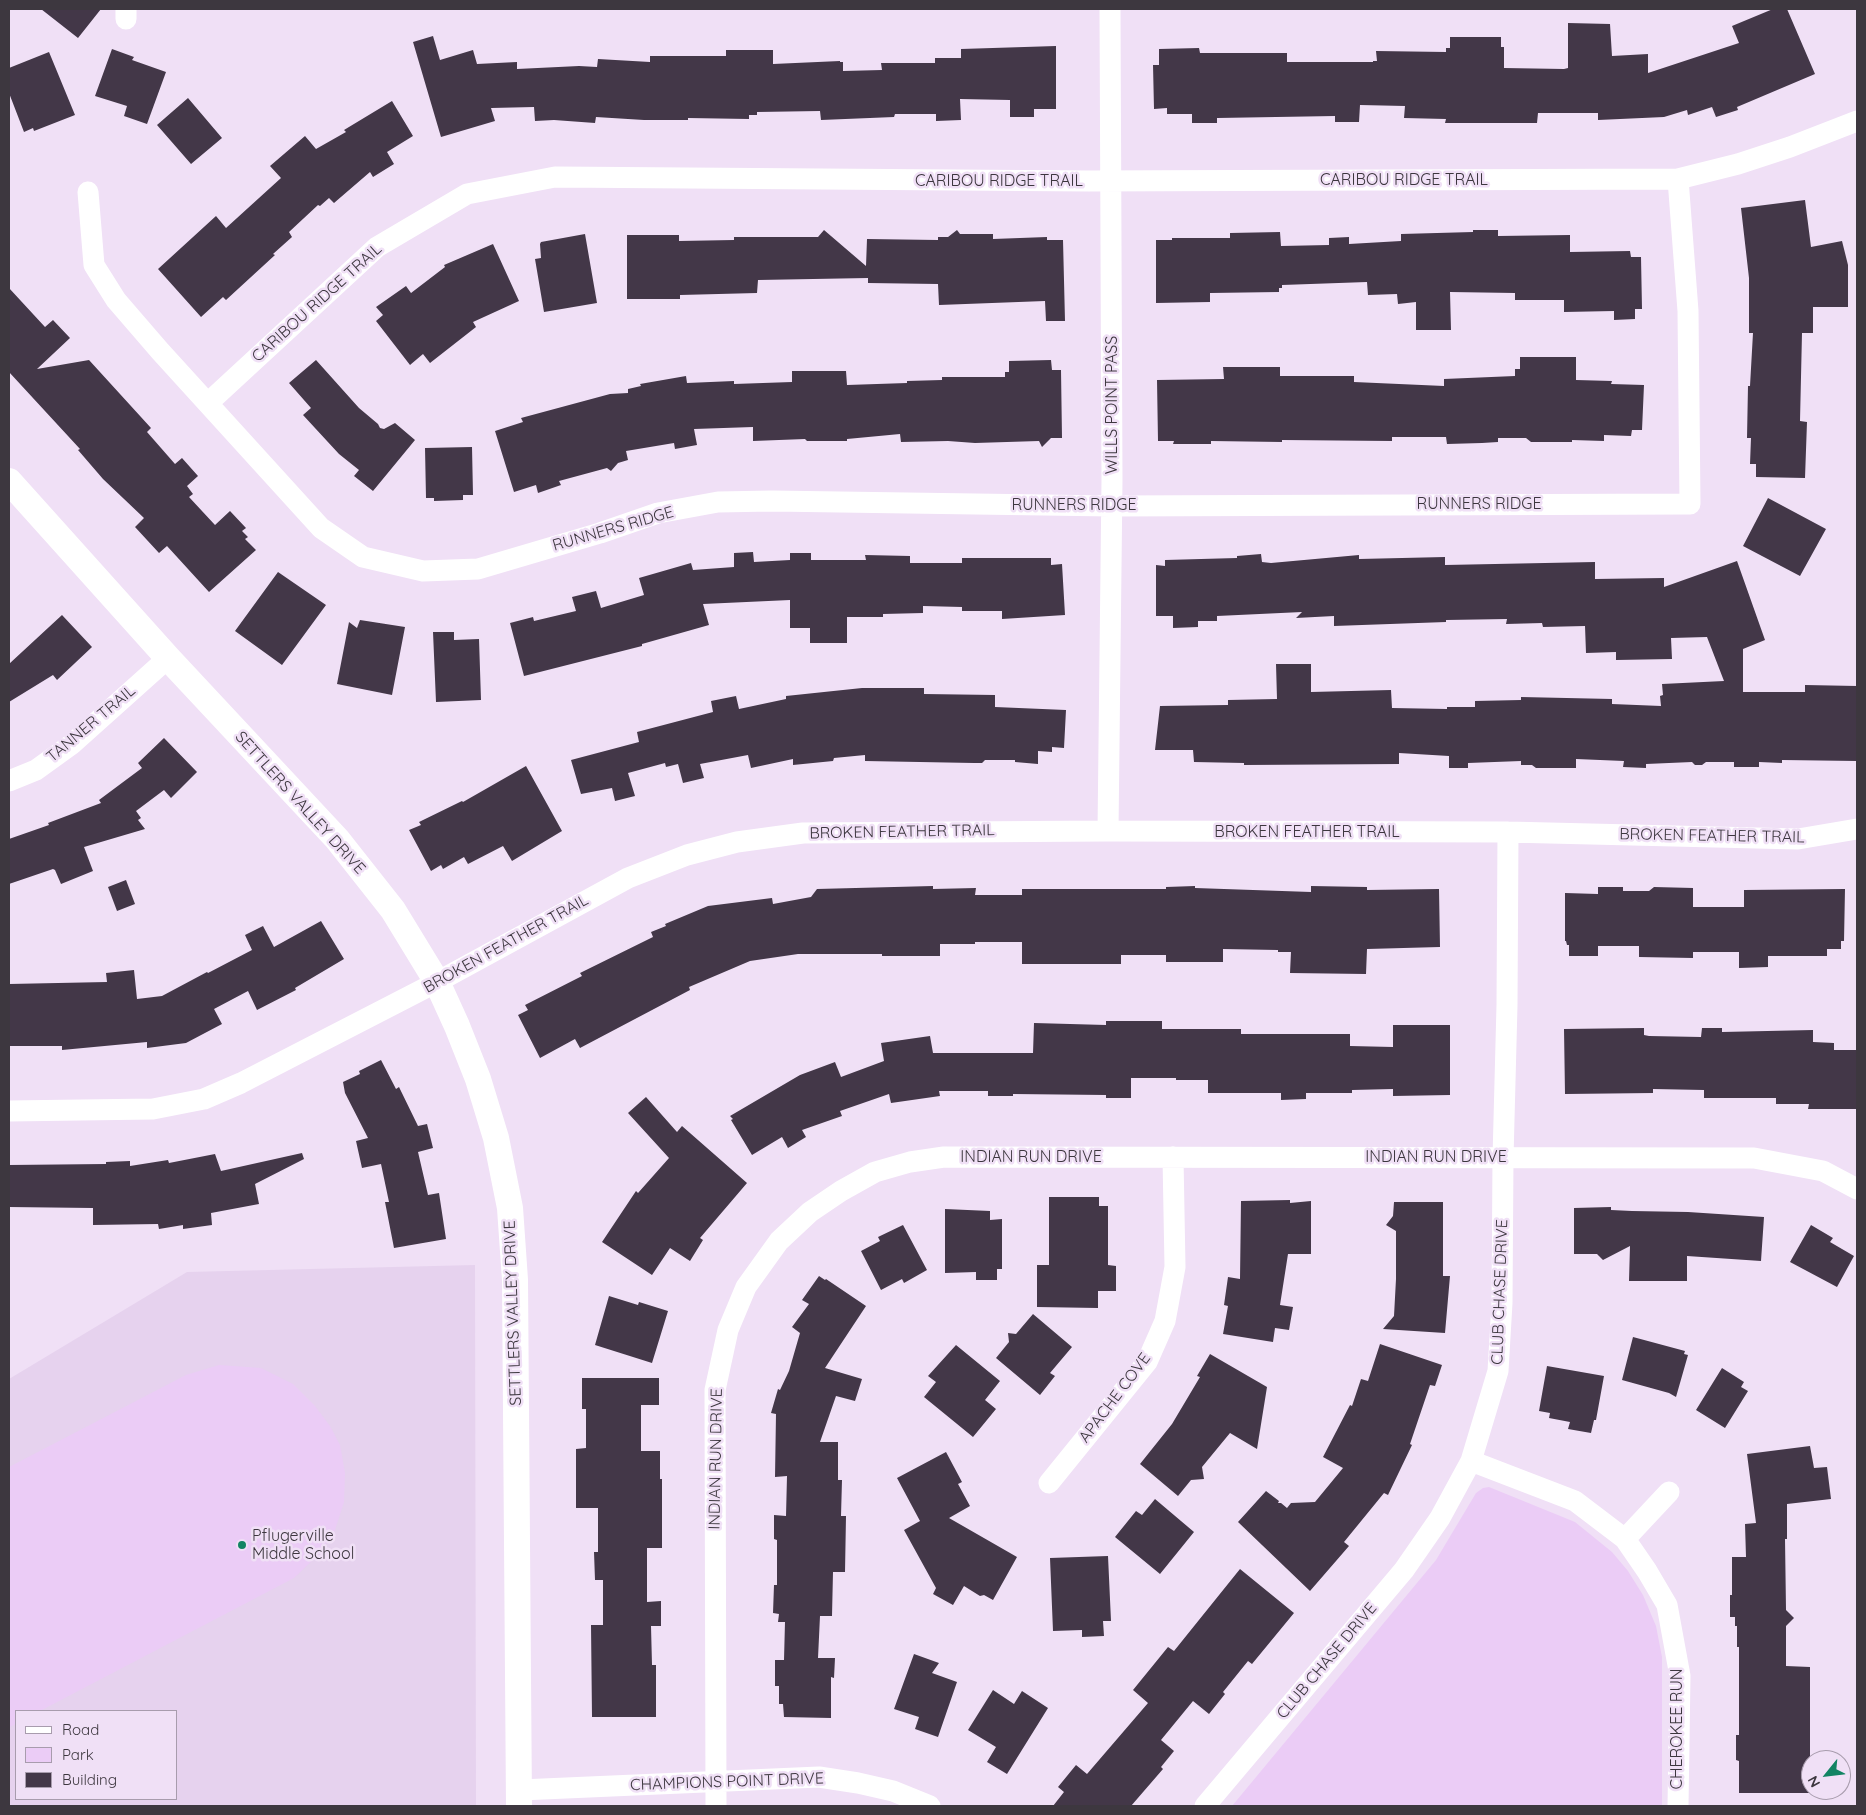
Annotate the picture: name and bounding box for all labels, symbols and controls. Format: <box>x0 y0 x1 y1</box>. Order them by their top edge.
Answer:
street label: CARIBOU RIDGE TRAIL <box>1320 170 1488 190</box>
street label: CARIBOU RIDGE TRAIL <box>915 171 1083 191</box>
street label: CARIBOU RIDGE TRAIL <box>248 240 386 366</box>
street label: WILLS POINT PASS <box>1102 336 1122 474</box>
street label: RUNNERS RIDGE <box>1417 494 1541 514</box>
street label: RUNNERS RIDGE <box>1012 495 1136 515</box>
street label: RUNNERS RIDGE <box>550 503 676 555</box>
street label: TANNER TRAIL <box>43 681 139 767</box>
street label: SETTLERS VALLEY DRIVE <box>231 728 369 878</box>
street label: BROKEN FEATHER TRAIL <box>809 821 995 843</box>
street label: BROKEN FEATHER TRAIL <box>1214 822 1400 842</box>
street label: BROKEN FEATHER TRAIL <box>1619 825 1805 847</box>
street label: BROKEN FEATHER TRAIL <box>420 891 592 997</box>
street label: INDIAN RUN DRIVE <box>960 1147 1102 1167</box>
street label: INDIAN RUN DRIVE <box>1365 1147 1507 1167</box>
street label: CLUB CHASE DRIVE <box>1488 1219 1512 1365</box>
street label: SETTLERS VALLEY DRIVE <box>500 1220 526 1406</box>
street label: APACHE COVE <box>1075 1349 1155 1447</box>
street label: INDIAN RUN DRIVE <box>705 1388 727 1530</box>
place label: Pflugerville Middle School <box>252 1526 354 1564</box>
marker: Pflugerville Middle School <box>236 1539 248 1551</box>
street label: CLUB CHASE DRIVE <box>1273 1599 1381 1723</box>
street label: CHEROKEE RUN <box>1667 1669 1687 1789</box>
legend <box>15 1710 178 1800</box>
text: Road <box>62 1720 99 1739</box>
text: Park <box>62 1745 94 1764</box>
north arrow <box>1801 1750 1851 1800</box>
street label: CHAMPIONS POINT DRIVE <box>630 1769 824 1795</box>
text: Building <box>62 1770 117 1789</box>
text: N <box>1803 1773 1824 1791</box>

